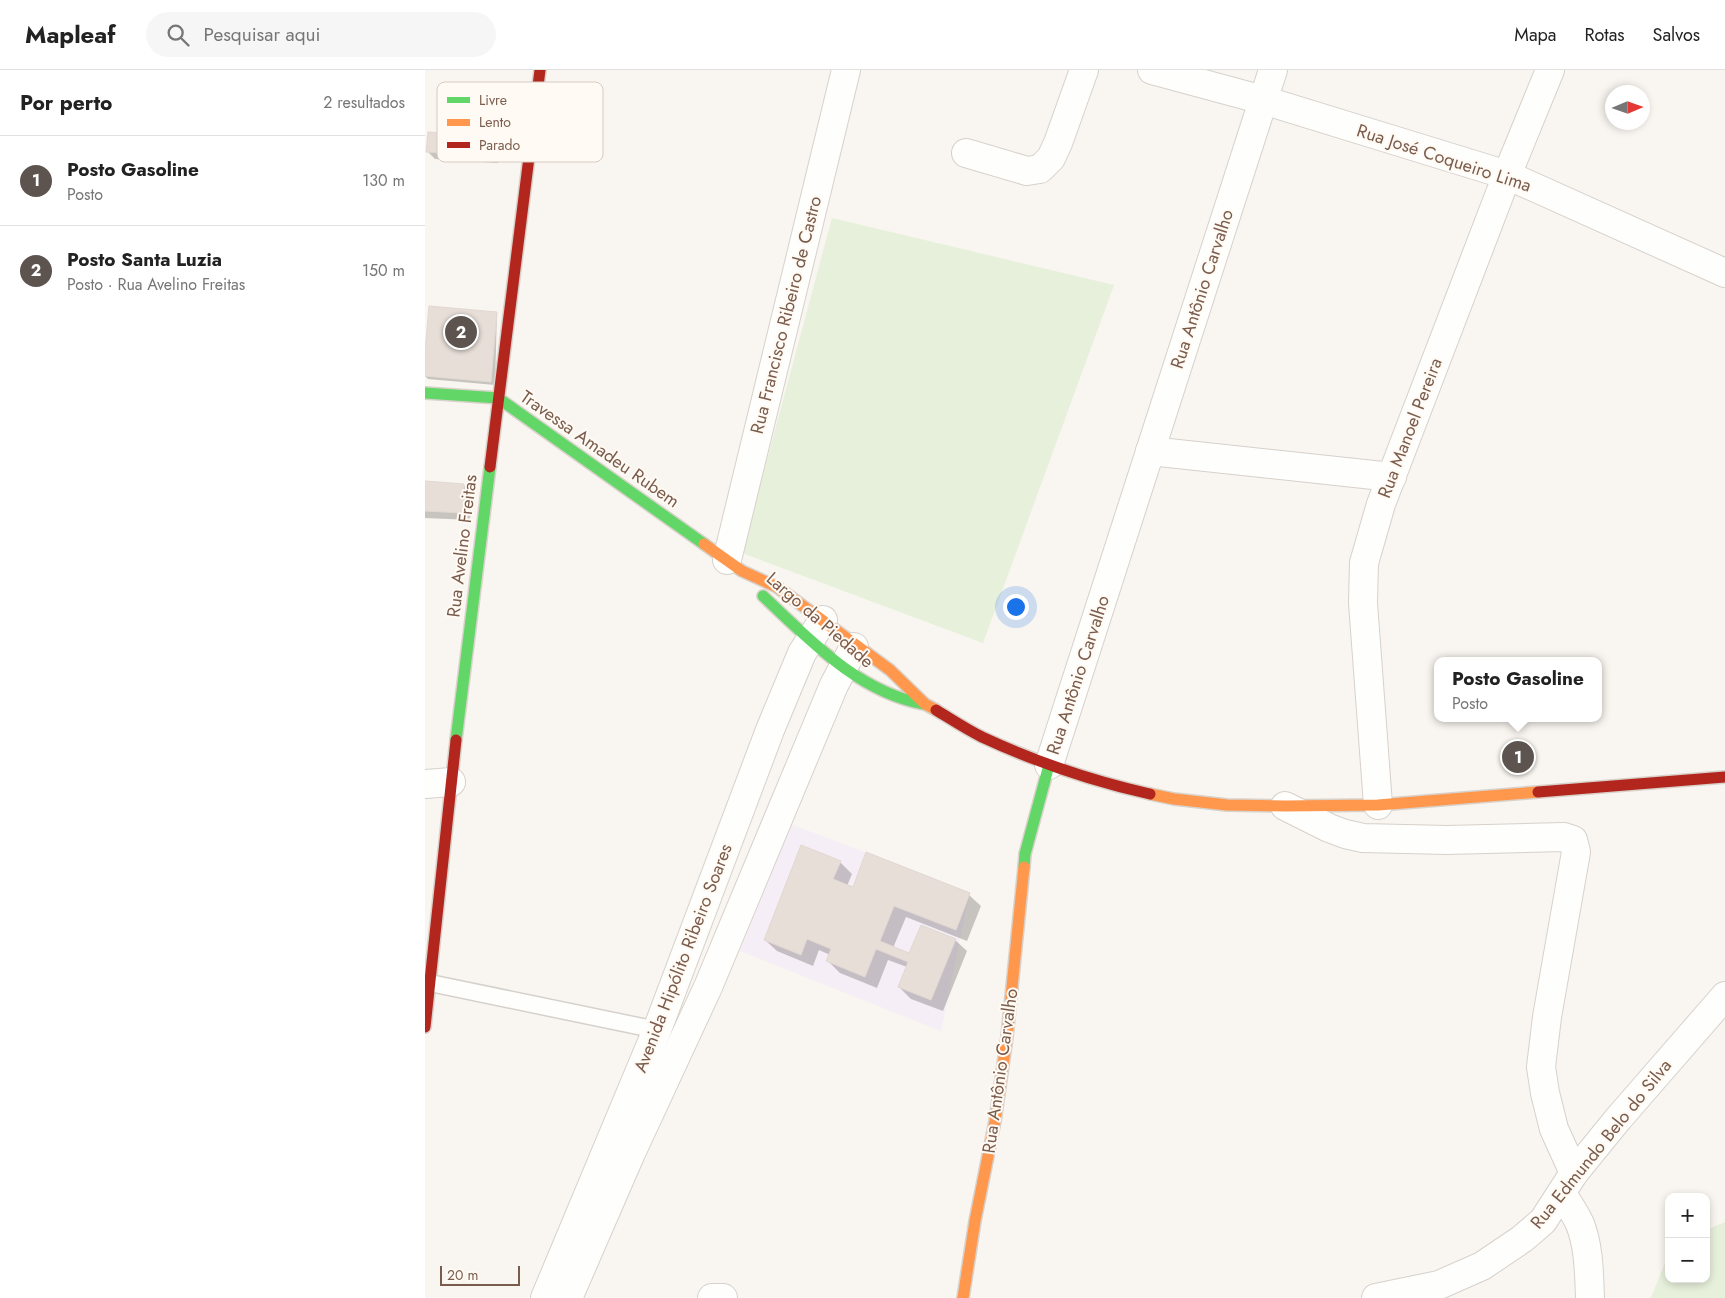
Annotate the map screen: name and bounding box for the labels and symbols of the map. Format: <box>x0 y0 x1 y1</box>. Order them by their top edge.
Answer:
legend <box>437 82 603 162</box>
north arrow <box>1605 85 1650 130</box>
text: Livre <box>479 90 507 110</box>
text: Lento <box>479 112 511 132</box>
street label: Rua José Coqueiro Lima <box>1353 118 1535 198</box>
text: Parado <box>479 135 521 155</box>
street label: Rua Francisco Ribeiro de Castro <box>744 193 828 437</box>
street label: Rua Antônio Carvalho <box>1164 206 1240 372</box>
pin: 2 <box>445 313 477 351</box>
street label: Rua Manoel Pereira <box>1371 354 1449 502</box>
street label: Travessa Amadeu Rubem <box>515 384 685 514</box>
street label: Rua Avelino Freitas <box>440 473 484 619</box>
street label: Largo da Piedade <box>761 566 879 674</box>
street label: Rua Antônio Carvalho <box>1040 592 1116 758</box>
your location <box>1003 594 1029 620</box>
pin: 1 <box>1502 738 1534 776</box>
street label: Avenida Hipólito Ribeiro Soares <box>627 840 739 1076</box>
street label: Rua Antônio Carvalho <box>976 987 1024 1155</box>
street label: Rua Edmundo Belo do Silva <box>1524 1054 1678 1234</box>
scale bar <box>440 1263 520 1286</box>

